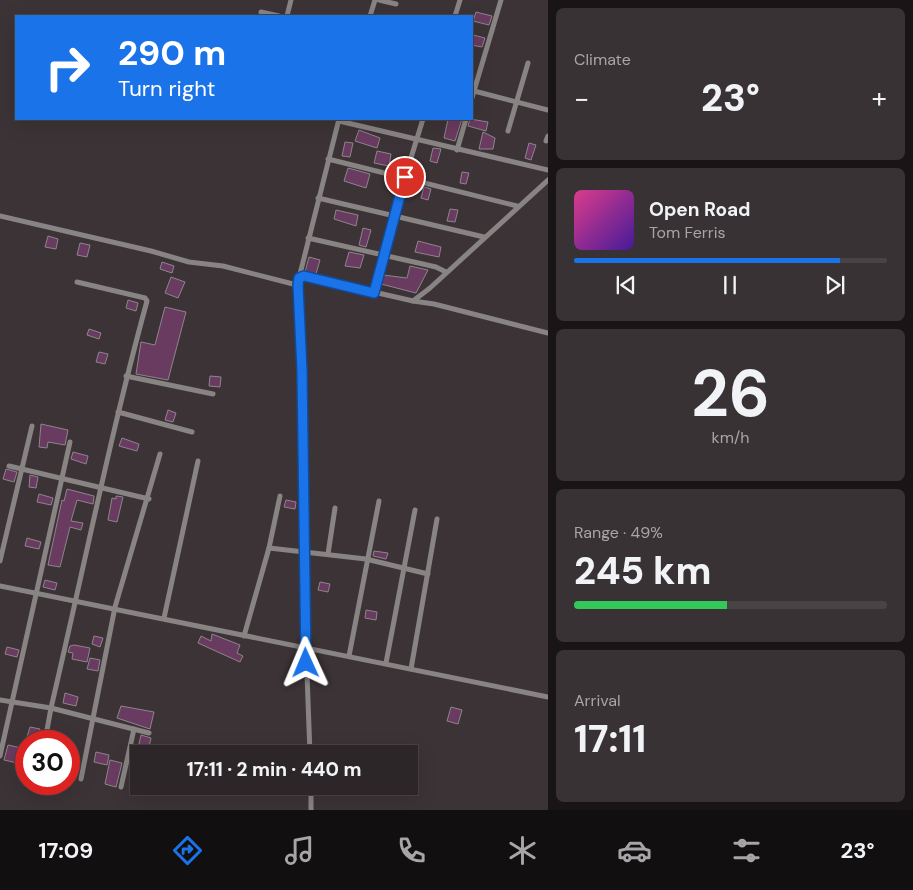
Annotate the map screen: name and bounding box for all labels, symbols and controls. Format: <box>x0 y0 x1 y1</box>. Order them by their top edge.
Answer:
text: 290 m <box>118 30 226 76</box>
icon: right <box>35 35 100 100</box>
text: Climate <box>574 49 631 70</box>
text: 23° <box>701 73 760 123</box>
text: Turn right <box>118 74 215 103</box>
text: − <box>574 80 589 117</box>
text: + <box>872 80 887 117</box>
pin <box>384 156 426 198</box>
icon: arrive <box>391 163 419 191</box>
text: Open Road <box>649 197 751 222</box>
text: Tom Ferris <box>649 222 726 243</box>
icon: previous <box>612 271 640 299</box>
icon: pause <box>716 271 744 299</box>
icon: next <box>821 271 849 299</box>
text: 26 <box>691 352 770 436</box>
text: km/h <box>712 427 749 448</box>
text: Range · 49% <box>574 522 663 543</box>
text: 245 km <box>574 546 711 596</box>
position arrow <box>279 636 331 688</box>
text: Arrival <box>574 690 621 711</box>
text: 17:11 <box>574 714 646 764</box>
speed limit sign: 30 <box>15 730 80 795</box>
text: 17:11 · 2 min · 440 m <box>187 757 361 782</box>
icon: directions <box>170 833 205 868</box>
icon: music <box>282 833 317 868</box>
icon: phone <box>394 833 429 868</box>
icon: climate <box>505 833 540 868</box>
icon: car <box>617 833 652 868</box>
icon: filters <box>729 833 764 868</box>
text: 17:09 <box>38 836 93 865</box>
text: 23° <box>841 836 875 865</box>

